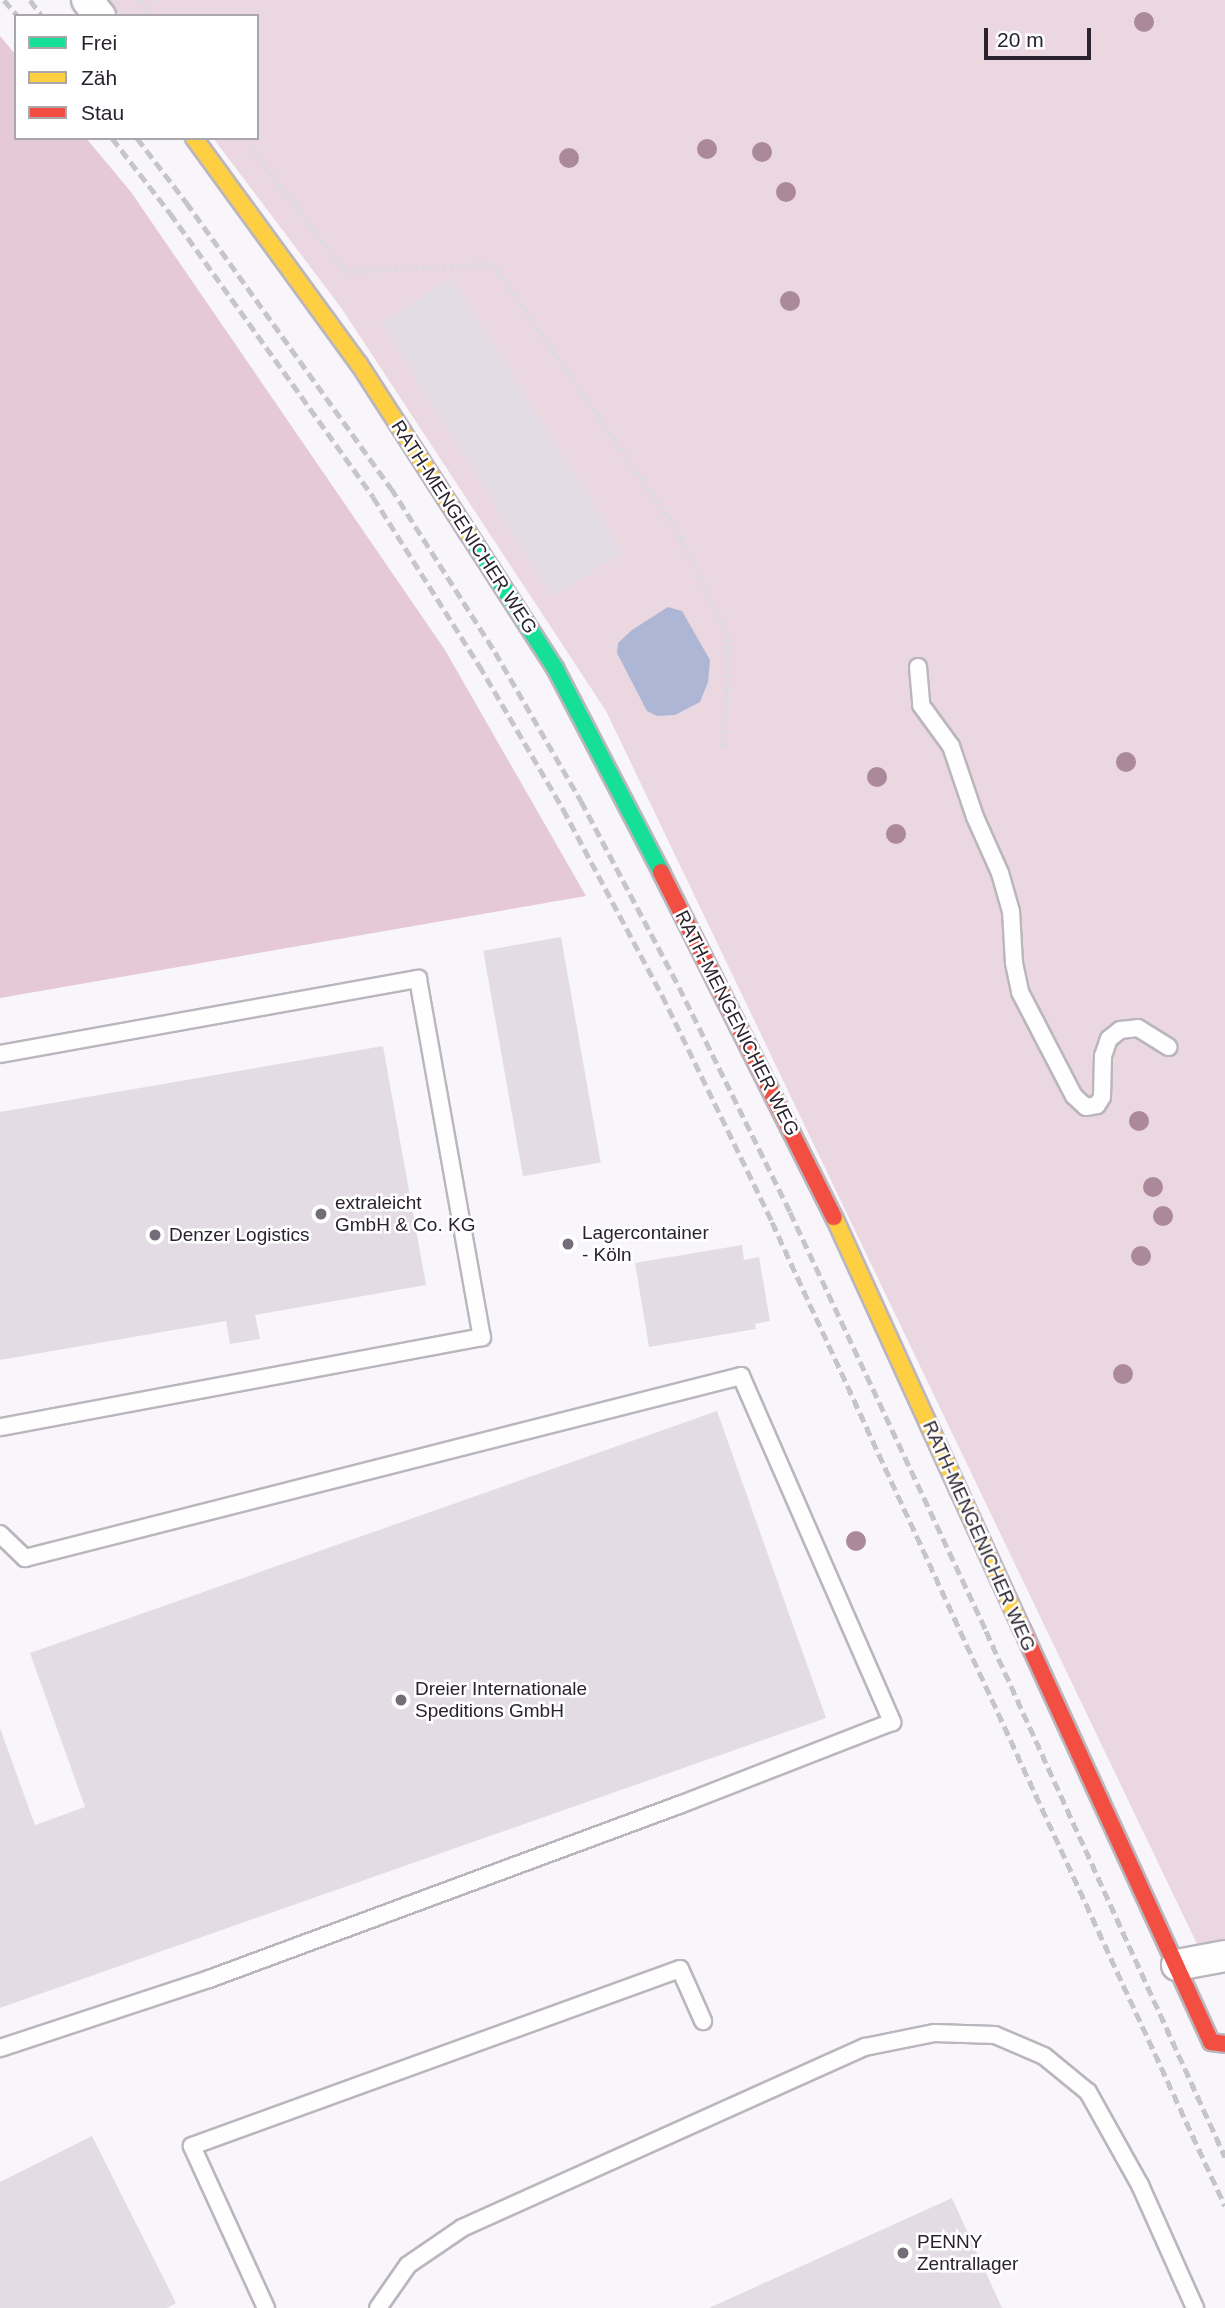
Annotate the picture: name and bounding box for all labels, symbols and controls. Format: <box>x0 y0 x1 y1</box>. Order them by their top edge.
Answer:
legend <box>14 14 259 140</box>
scale bar <box>987 14 1094 58</box>
text: 20 m <box>997 28 1044 51</box>
text: Frei <box>81 31 117 54</box>
text: Zäh <box>81 66 117 89</box>
text: Stau <box>81 101 124 124</box>
street label: RATH-MENGENICHER WEG <box>386 416 542 638</box>
street label: RATH-MENGENICHER WEG <box>670 907 804 1139</box>
place label: extraleicht GmbH & Co. KG <box>335 1192 475 1236</box>
marker: extraleicht GmbH & Co. KG <box>313 1206 329 1222</box>
place label: Lagercontainer - Köln <box>582 1222 709 1266</box>
place label: Denzer Logistics <box>169 1224 309 1246</box>
marker: Denzer Logistics <box>147 1227 163 1243</box>
marker: Lagercontainer - Köln <box>560 1236 576 1252</box>
street label: RATH-MENGENICHER WEG <box>918 1417 1040 1655</box>
place label: Dreier Internationale Speditions GmbH <box>415 1678 587 1722</box>
marker: Dreier Internationale Speditions GmbH <box>393 1692 409 1708</box>
place label: PENNY Zentrallager <box>917 2231 1018 2275</box>
marker: PENNY Zentrallager <box>895 2245 911 2261</box>

